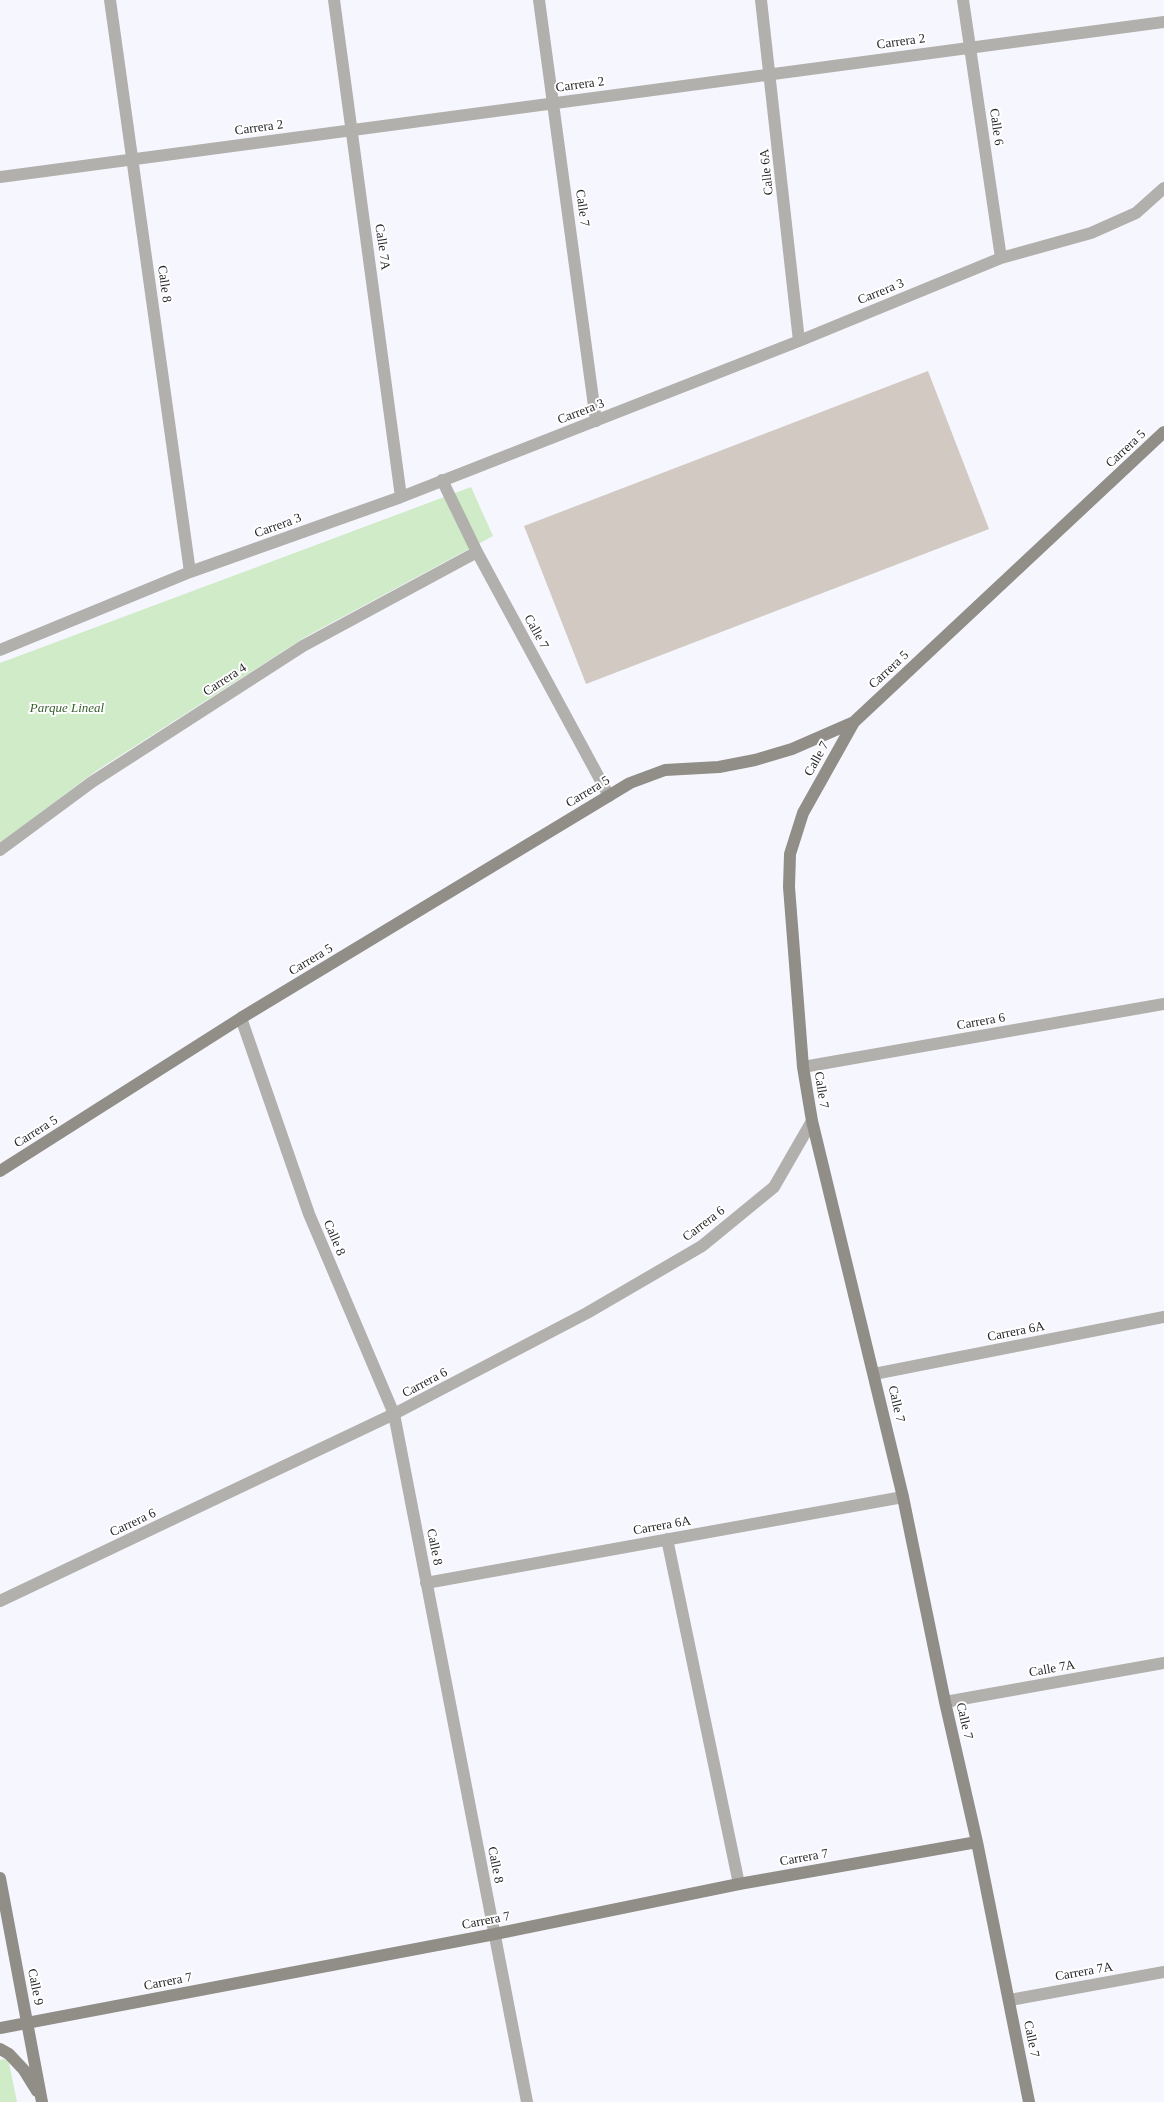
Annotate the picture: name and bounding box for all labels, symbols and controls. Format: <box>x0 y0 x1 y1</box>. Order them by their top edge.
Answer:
street label: Carrera 2 <box>876 31 926 53</box>
street label: Carrera 2 <box>555 74 605 96</box>
street label: Calle 6 <box>986 108 1006 146</box>
street label: Carrera 2 <box>234 117 284 139</box>
street label: Calle 6A <box>757 148 777 196</box>
street label: Calle 7 <box>572 189 592 227</box>
street label: Calle 7A <box>371 223 393 271</box>
street label: Calle 8 <box>154 265 174 303</box>
street label: Carrera 3 <box>855 276 907 308</box>
street label: Carrera 3 <box>555 396 607 428</box>
street label: Carrera 5 <box>1103 427 1149 471</box>
street label: Carrera 3 <box>252 510 304 542</box>
street label: Calle 7 <box>520 612 552 652</box>
street label: Carrera 5 <box>866 648 912 692</box>
street label: Carrera 4 <box>200 660 250 700</box>
park label: Parque Lineal <box>30 701 104 717</box>
street label: Calle 7 <box>801 739 833 779</box>
street label: Carrera 5 <box>563 773 613 811</box>
street label: Carrera 5 <box>286 941 336 979</box>
street label: Carrera 6 <box>956 1010 1006 1034</box>
street label: Calle 7 <box>810 1070 832 1110</box>
street label: Carrera 5 <box>11 1112 61 1152</box>
street label: Carrera 6 <box>680 1203 728 1245</box>
street label: Calle 8 <box>320 1218 348 1258</box>
street label: Carrera 6A <box>986 1319 1046 1345</box>
street label: Carrera 6 <box>400 1365 450 1401</box>
street label: Calle 7 <box>884 1384 908 1424</box>
street label: Carrera 6 <box>108 1506 158 1540</box>
street label: Carrera 6A <box>632 1513 692 1539</box>
street label: Calle 8 <box>423 1527 445 1567</box>
street label: Calle 7A <box>1028 1657 1076 1681</box>
street label: Calle 7 <box>952 1701 976 1741</box>
street label: Calle 8 <box>484 1845 506 1885</box>
street label: Carrera 7 <box>779 1846 829 1870</box>
street label: Carrera 7 <box>461 1909 511 1933</box>
street label: Carrera 7A <box>1054 1959 1114 1985</box>
street label: Calle 9 <box>24 1967 46 2007</box>
street label: Carrera 7 <box>143 1970 193 1994</box>
street label: Calle 7 <box>1020 2019 1042 2059</box>

